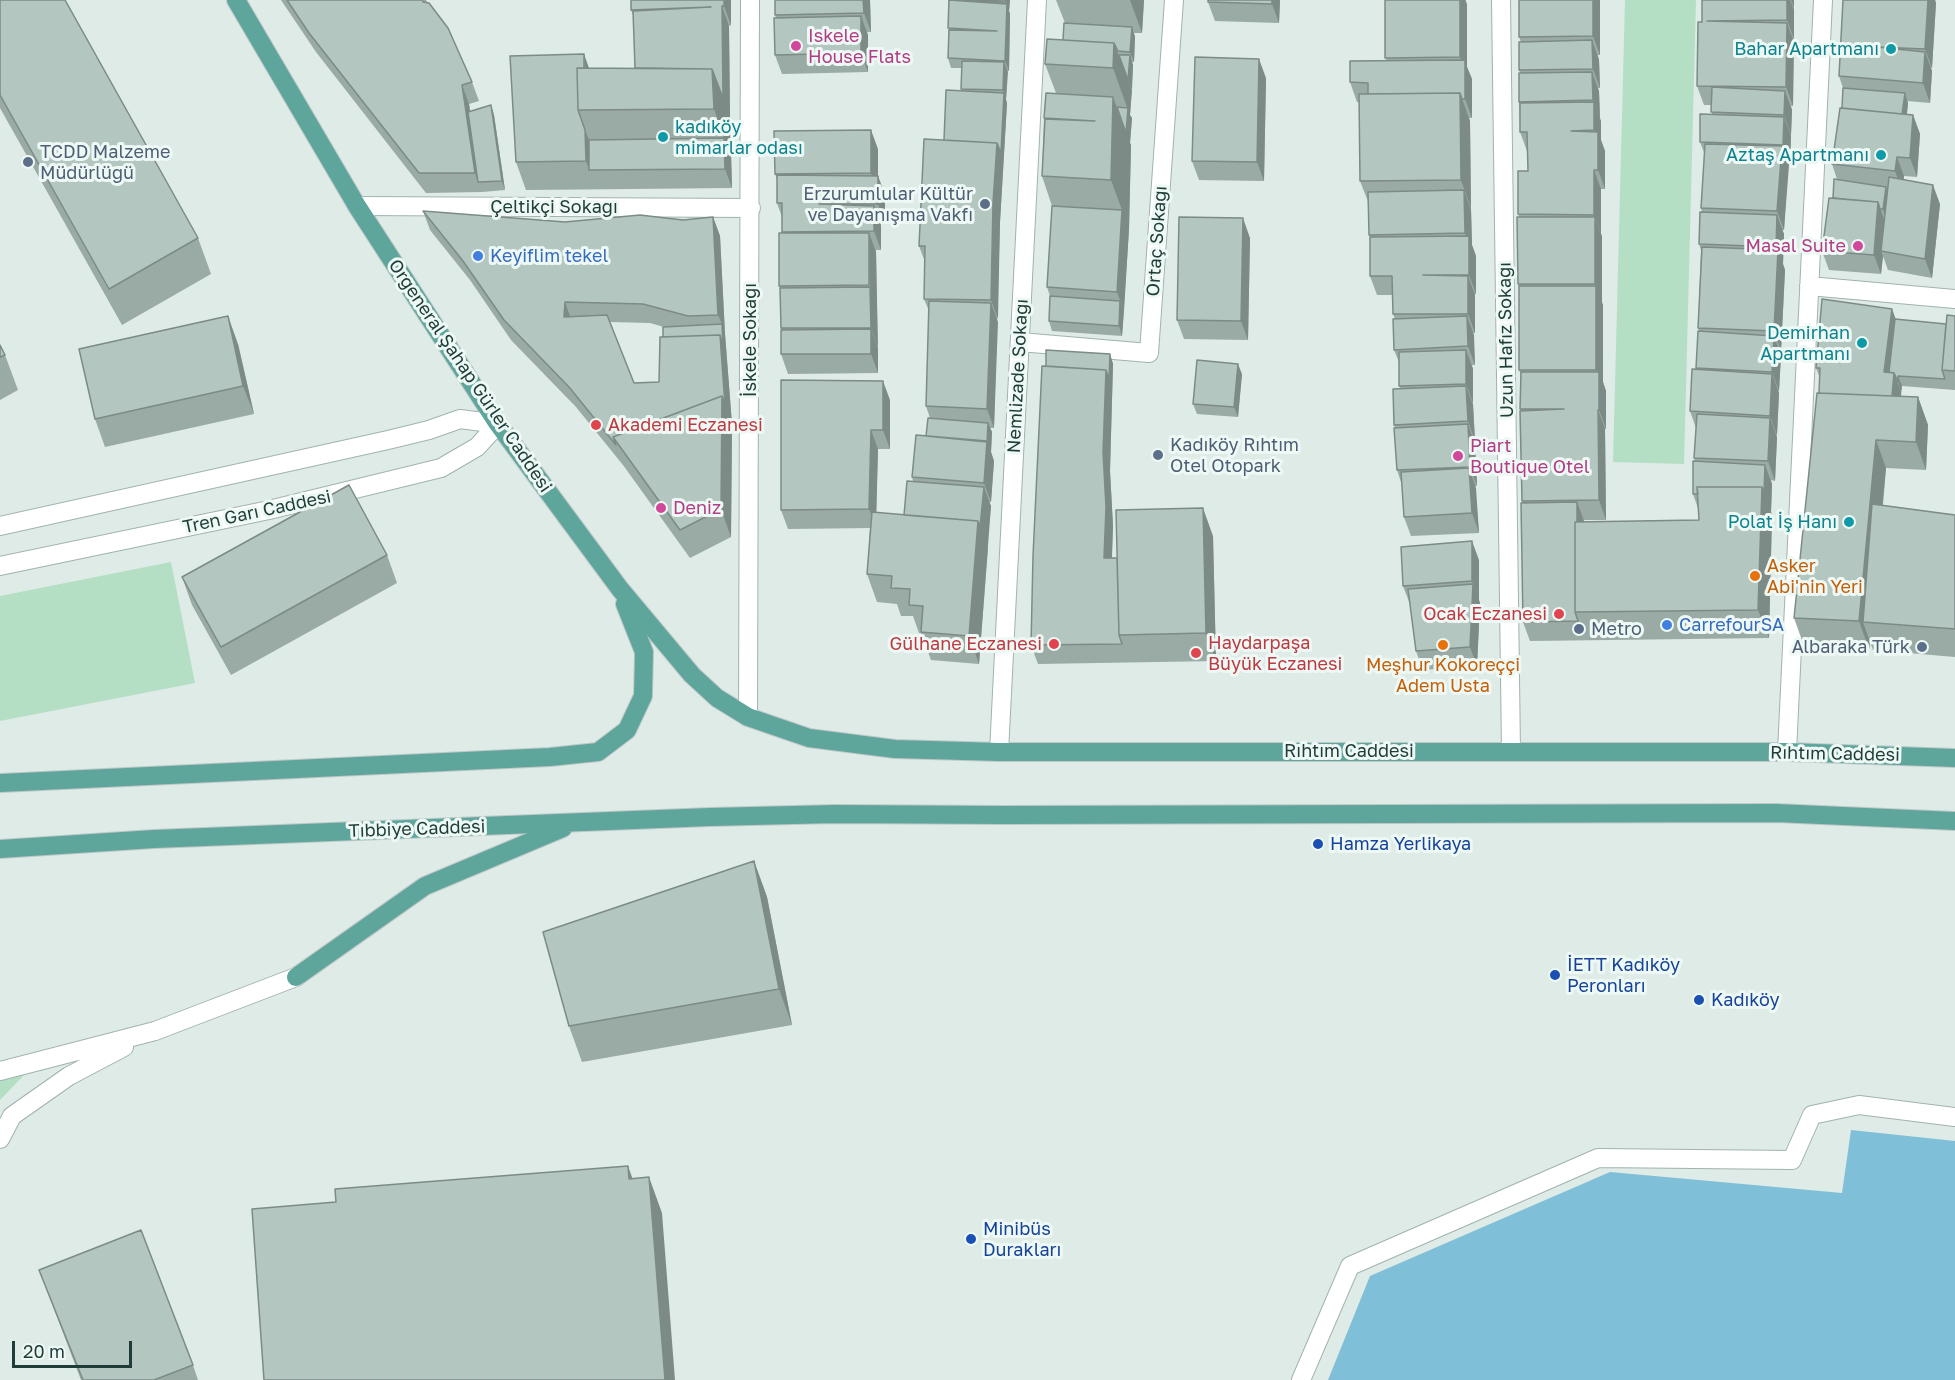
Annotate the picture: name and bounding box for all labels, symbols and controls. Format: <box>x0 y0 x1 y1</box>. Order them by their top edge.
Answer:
place label: Iskele House Flats <box>808 25 911 68</box>
place label: Bahar Apartmanı <box>1734 38 1879 60</box>
marker: Iskele House Flats <box>789 39 803 53</box>
marker: Bahar Apartmanı <box>1884 42 1898 56</box>
place label: kadıköy mimarlar odası <box>675 116 803 158</box>
marker: kadıköy mimarlar odası <box>656 130 670 144</box>
place label: TCDD Malzeme Müdürlüğü <box>40 141 170 184</box>
place label: Aztaş Apartmanı <box>1726 144 1869 166</box>
marker: Aztaş Apartmanı <box>1874 148 1888 162</box>
marker: TCDD Malzeme Müdürlüğü <box>21 155 35 169</box>
place label: Erzurumlular Kültür ve Dayanışma Vakfı <box>803 183 973 226</box>
street label: Ortaç Sokağı <box>1142 185 1172 297</box>
street label: Çeltikçi Sokağı <box>490 196 618 218</box>
marker: Erzurumlular Kültür ve Dayanışma Vakfı <box>978 197 992 211</box>
place label: Masal Suite <box>1746 235 1846 257</box>
marker: Masal Suite <box>1851 239 1865 253</box>
place label: Keyiflim tekel <box>490 245 608 267</box>
marker: Keyiflim tekel <box>471 249 485 263</box>
street label: Orgeneral Şahap Gürler Caddesi <box>384 255 556 497</box>
street label: Uzun Hafız Sokağı <box>1494 262 1518 418</box>
street label: İskele Sokağı <box>739 283 761 397</box>
street label: Nemlizade Sokağı <box>1003 298 1033 454</box>
place label: Demirhan Apartmanı <box>1760 322 1850 364</box>
marker: Demirhan Apartmanı <box>1855 336 1869 350</box>
place label: Akademi Eczanesi <box>608 414 763 436</box>
marker: Akademi Eczanesi <box>589 418 603 432</box>
place label: Kadıköy Rıhtım Otel Otopark <box>1170 434 1299 476</box>
place label: Piart Boutique Otel <box>1470 435 1589 478</box>
marker: Kadıköy Rıhtım Otel Otopark <box>1151 448 1165 462</box>
marker: Piart Boutique Otel <box>1451 449 1465 463</box>
street label: Tren Garı Caddesi <box>181 486 333 538</box>
place label: Deniz <box>673 497 721 519</box>
marker: Deniz <box>654 501 668 515</box>
place label: Polat İş Hanı <box>1728 511 1837 533</box>
marker: Polat İş Hanı <box>1842 515 1856 529</box>
place label: Asker Abi'nin Yeri <box>1767 555 1863 598</box>
marker: Asker Abi'nin Yeri <box>1748 569 1762 583</box>
place label: Ocak Eczanesi <box>1423 603 1547 625</box>
marker: Ocak Eczanesi <box>1552 607 1566 621</box>
place label: CarrefourSA <box>1679 614 1784 636</box>
place label: Metro <box>1591 618 1642 640</box>
marker: CarrefourSA <box>1660 618 1674 632</box>
marker: Metro <box>1572 622 1586 636</box>
place label: Haydarpaşa Büyük Eczanesi <box>1208 632 1342 674</box>
place label: Gülhane Eczanesi <box>890 633 1042 655</box>
place label: Albaraka Türk <box>1792 636 1910 658</box>
marker: Gülhane Eczanesi <box>1047 637 1061 651</box>
marker: Meşhur Kokoreççi Adem Usta <box>1436 638 1450 652</box>
marker: Albaraka Türk <box>1915 640 1929 654</box>
marker: Haydarpaşa Büyük Eczanesi <box>1189 646 1203 660</box>
place label: Meşhur Kokoreççi Adem Usta <box>1366 654 1520 696</box>
street label: Rıhtım Caddesi <box>1284 740 1414 762</box>
street label: Rıhtım Caddesi <box>1770 742 1900 766</box>
street label: Tıbbiye Caddesi <box>348 816 486 842</box>
place label: Hamza Yerlikaya <box>1330 833 1471 855</box>
marker: Hamza Yerlikaya <box>1311 837 1325 851</box>
place label: İETT Kadıköy Peronları <box>1567 954 1680 996</box>
marker: İETT Kadıköy Peronları <box>1548 968 1562 982</box>
place label: Kadıköy <box>1711 989 1780 1011</box>
marker: Kadıköy <box>1692 993 1706 1007</box>
place label: Minibüs Durakları <box>983 1218 1061 1260</box>
marker: Minibüs Durakları <box>964 1232 978 1246</box>
scale bar <box>15 1329 135 1367</box>
text: 20 m <box>23 1340 65 1362</box>

